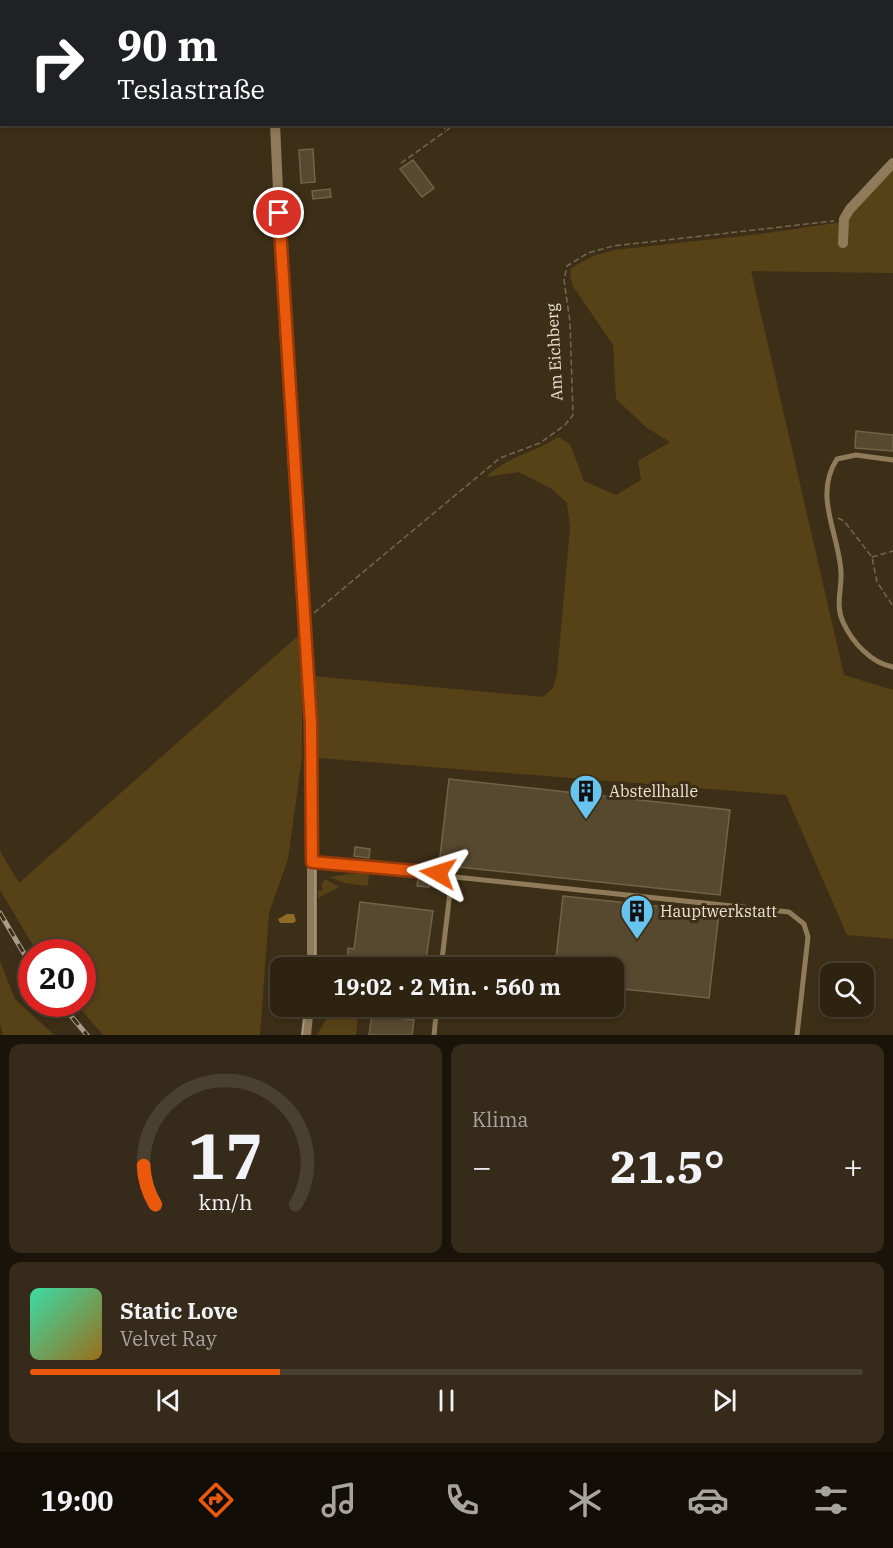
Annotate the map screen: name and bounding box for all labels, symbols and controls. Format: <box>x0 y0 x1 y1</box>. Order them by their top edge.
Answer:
text: 90 m <box>117 18 218 73</box>
icon: right <box>18 24 96 102</box>
text: Teslastraße <box>117 71 265 106</box>
pin <box>253 187 304 238</box>
icon: arrive <box>262 196 295 229</box>
street label: Am Eichberg <box>541 302 567 401</box>
building icon: Abstellhalle <box>568 773 604 820</box>
place label: Abstellhalle <box>609 781 698 801</box>
position arrow <box>406 841 470 905</box>
building icon: Hauptwerkstatt <box>619 893 655 940</box>
place label: Hauptwerkstatt <box>660 901 777 921</box>
speed limit sign: 20 <box>18 939 96 1017</box>
map controls <box>820 963 874 1017</box>
button: search <box>820 963 874 1017</box>
text: 19:02 · 2 Min. · 560 m <box>333 972 561 1001</box>
text: Klima <box>472 1106 528 1133</box>
text: 17 <box>188 1115 263 1196</box>
text: 21.5° <box>610 1137 725 1195</box>
text: − <box>472 1145 492 1188</box>
text: + <box>843 1145 863 1188</box>
text: km/h <box>198 1189 253 1217</box>
text: Static Love <box>120 1296 238 1325</box>
text: Velvet Ray <box>120 1325 217 1352</box>
icon: previous <box>152 1384 185 1417</box>
icon: pause <box>430 1384 463 1417</box>
icon: next <box>708 1384 741 1417</box>
icon: directions <box>195 1479 237 1521</box>
icon: music <box>318 1479 360 1521</box>
icon: phone <box>441 1479 483 1521</box>
icon: climate <box>564 1479 606 1521</box>
icon: car <box>687 1479 729 1521</box>
icon: filters <box>810 1479 852 1521</box>
text: 19:00 <box>41 1483 114 1518</box>

